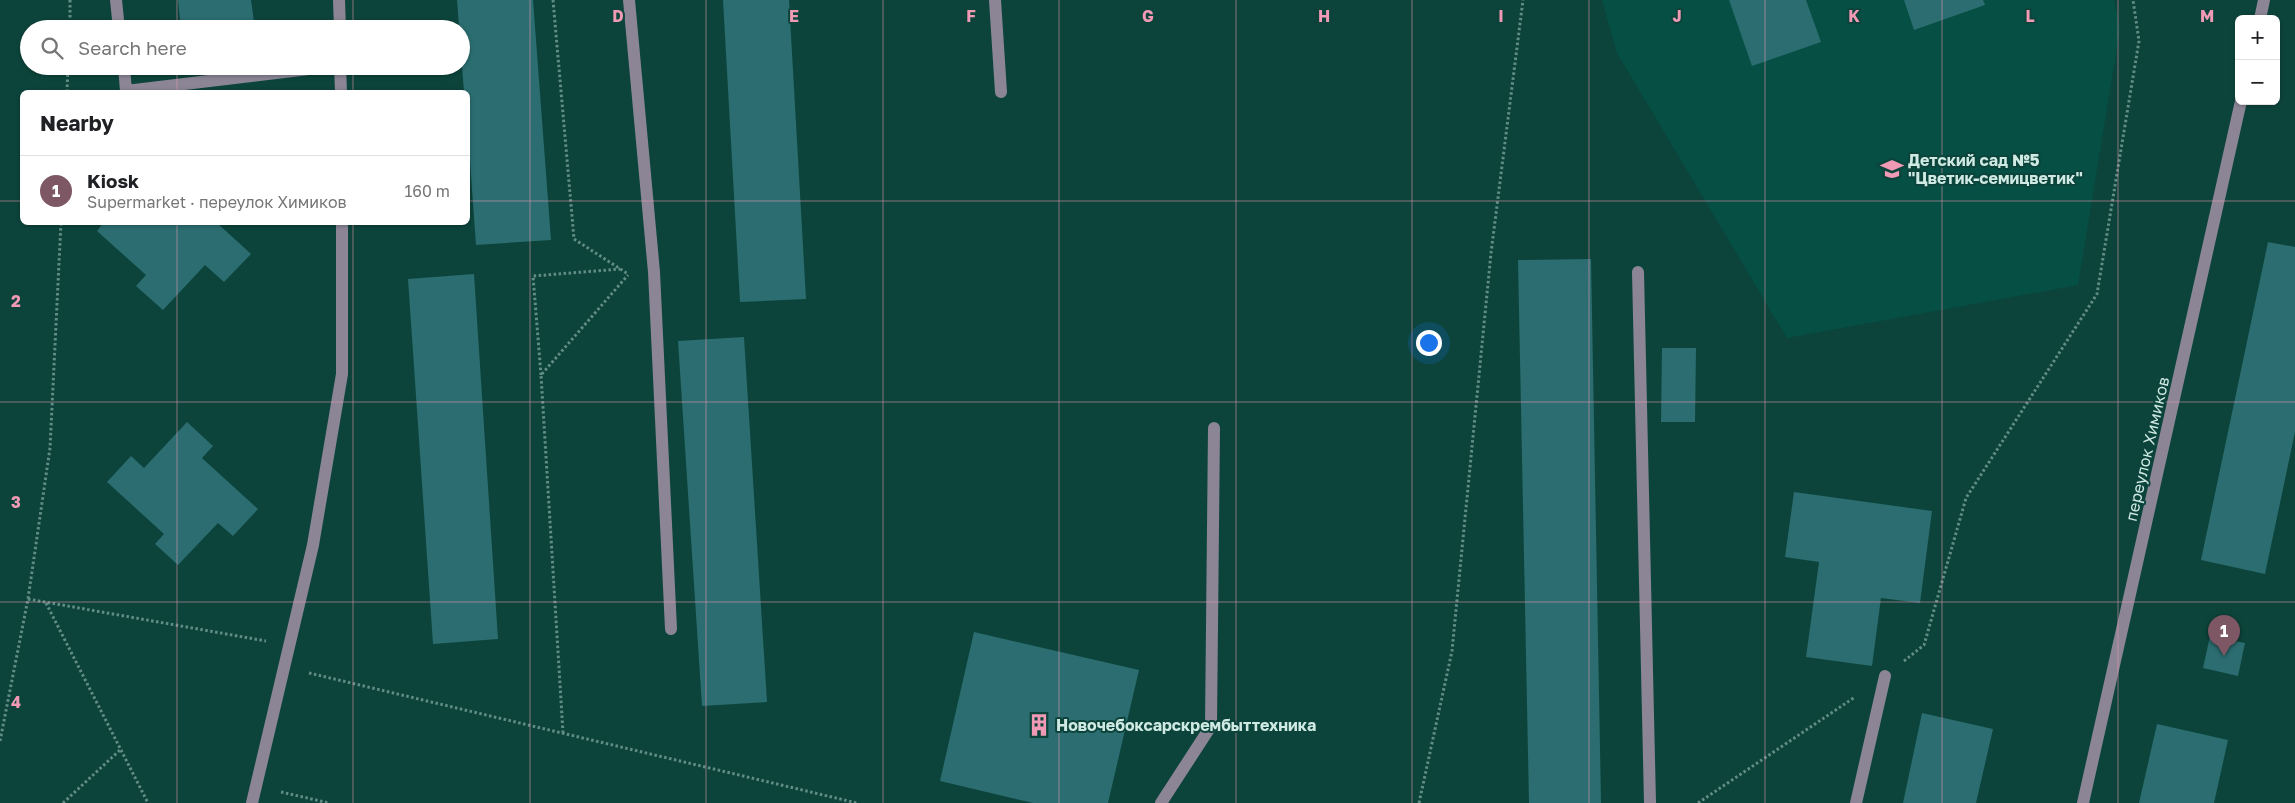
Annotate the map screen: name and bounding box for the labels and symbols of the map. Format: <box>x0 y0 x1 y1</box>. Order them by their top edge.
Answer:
text: D <box>612 6 624 26</box>
text: E <box>789 6 799 26</box>
text: F <box>966 6 976 26</box>
text: G <box>1142 6 1154 26</box>
text: H <box>1318 6 1330 26</box>
text: I <box>1498 6 1504 26</box>
text: J <box>1672 6 1682 26</box>
text: K <box>1848 6 1860 26</box>
text: L <box>2025 6 2035 26</box>
text: M <box>2200 6 2214 26</box>
place label: Детский сад №5 "Цветик-семицветик" <box>1908 150 2083 188</box>
school or university icon: Детский сад №5 "Цветик-семицветик" <box>1879 156 1905 182</box>
text: 2 <box>11 291 21 311</box>
your location <box>1416 330 1442 356</box>
street label: переулок Химиков <box>2121 375 2173 523</box>
text: 3 <box>11 492 21 512</box>
pin: 1 <box>2208 615 2240 656</box>
text: 4 <box>11 692 21 712</box>
building icon: Новочебоксарскрембыттехника <box>1026 712 1052 738</box>
place label: Новочебоксарскрембыттехника <box>1056 715 1316 735</box>

